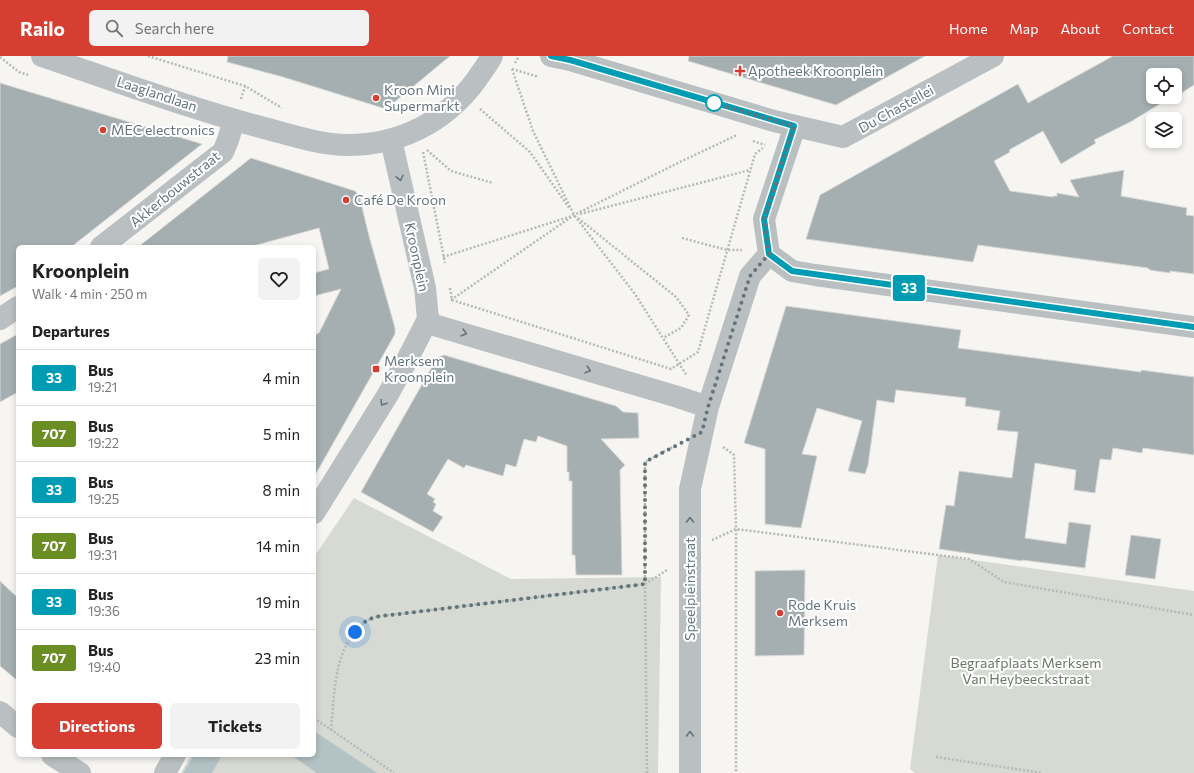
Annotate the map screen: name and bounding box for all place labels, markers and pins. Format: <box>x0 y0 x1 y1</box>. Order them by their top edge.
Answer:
place label: Apotheek Kroonplein <box>748 62 883 79</box>
marker: Apotheek Kroonplein <box>735 66 745 76</box>
place label: Kroon Mini Supermarkt <box>384 81 460 114</box>
marker: Kroon Mini Supermarkt <box>371 93 381 103</box>
unlabelled marker <box>705 94 723 112</box>
place label: MEC electronics <box>111 121 215 138</box>
marker: MEC electronics <box>98 125 108 135</box>
place label: Café De Kroon <box>354 191 446 208</box>
marker: Café De Kroon <box>341 195 351 205</box>
place label: Merksem Kroonplein <box>384 352 454 385</box>
marker: Merksem Kroonplein <box>371 364 381 374</box>
place label: Rode Kruis Merksem <box>788 596 856 629</box>
marker: Rode Kruis Merksem <box>775 608 785 618</box>

